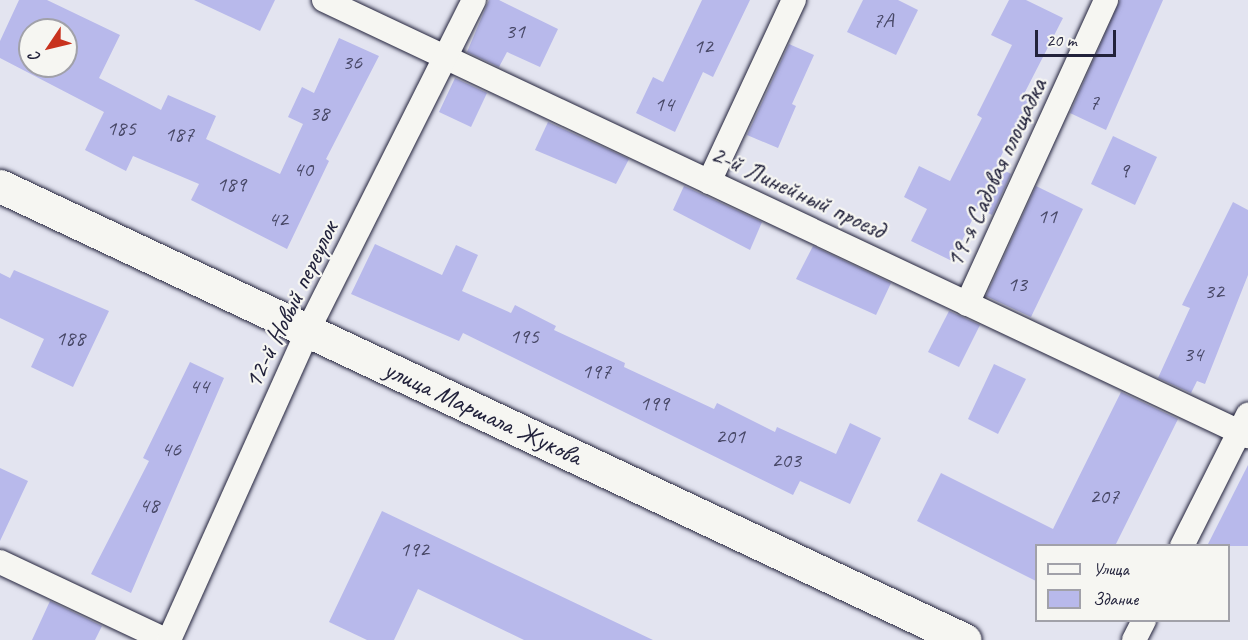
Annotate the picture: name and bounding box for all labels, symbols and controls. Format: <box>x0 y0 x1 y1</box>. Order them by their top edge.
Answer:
house number: 7А <box>873 8 893 34</box>
north arrow <box>18 18 78 78</box>
scale bar <box>1038 18 1119 56</box>
house number: 31 <box>505 19 525 45</box>
text: 20 m <box>1046 29 1077 51</box>
house number: 12 <box>693 34 713 60</box>
text: С <box>24 48 45 66</box>
house number: 36 <box>342 50 362 76</box>
street label: 19-я Садовая площадка <box>939 74 1053 272</box>
house number: 7 <box>1089 90 1099 116</box>
house number: 14 <box>654 92 674 118</box>
house number: 38 <box>309 101 329 127</box>
house number: 185 <box>106 116 136 142</box>
house number: 187 <box>164 122 194 148</box>
street label: 2-й Линейный проезд <box>706 138 890 246</box>
house number: 40 <box>293 157 313 183</box>
house number: 9 <box>1119 158 1129 184</box>
house number: 189 <box>216 172 246 198</box>
house number: 11 <box>1037 204 1057 230</box>
house number: 42 <box>268 207 288 233</box>
street label: 12-й Новый переулок <box>237 216 345 394</box>
house number: 13 <box>1007 272 1027 298</box>
house number: 32 <box>1204 279 1224 305</box>
house number: 195 <box>509 324 539 350</box>
house number: 188 <box>55 326 85 352</box>
house number: 34 <box>1183 342 1203 368</box>
street label: улица Маршала Жукова <box>380 354 586 472</box>
house number: 197 <box>581 359 611 385</box>
house number: 44 <box>189 374 209 400</box>
house number: 199 <box>639 391 669 417</box>
house number: 201 <box>715 424 745 450</box>
house number: 46 <box>161 437 181 463</box>
house number: 203 <box>771 448 801 474</box>
house number: 207 <box>1089 484 1119 510</box>
house number: 48 <box>139 493 159 519</box>
house number: 192 <box>399 537 429 563</box>
legend <box>1035 544 1230 622</box>
text: Улица <box>1093 558 1129 580</box>
text: Здание <box>1093 588 1138 610</box>

